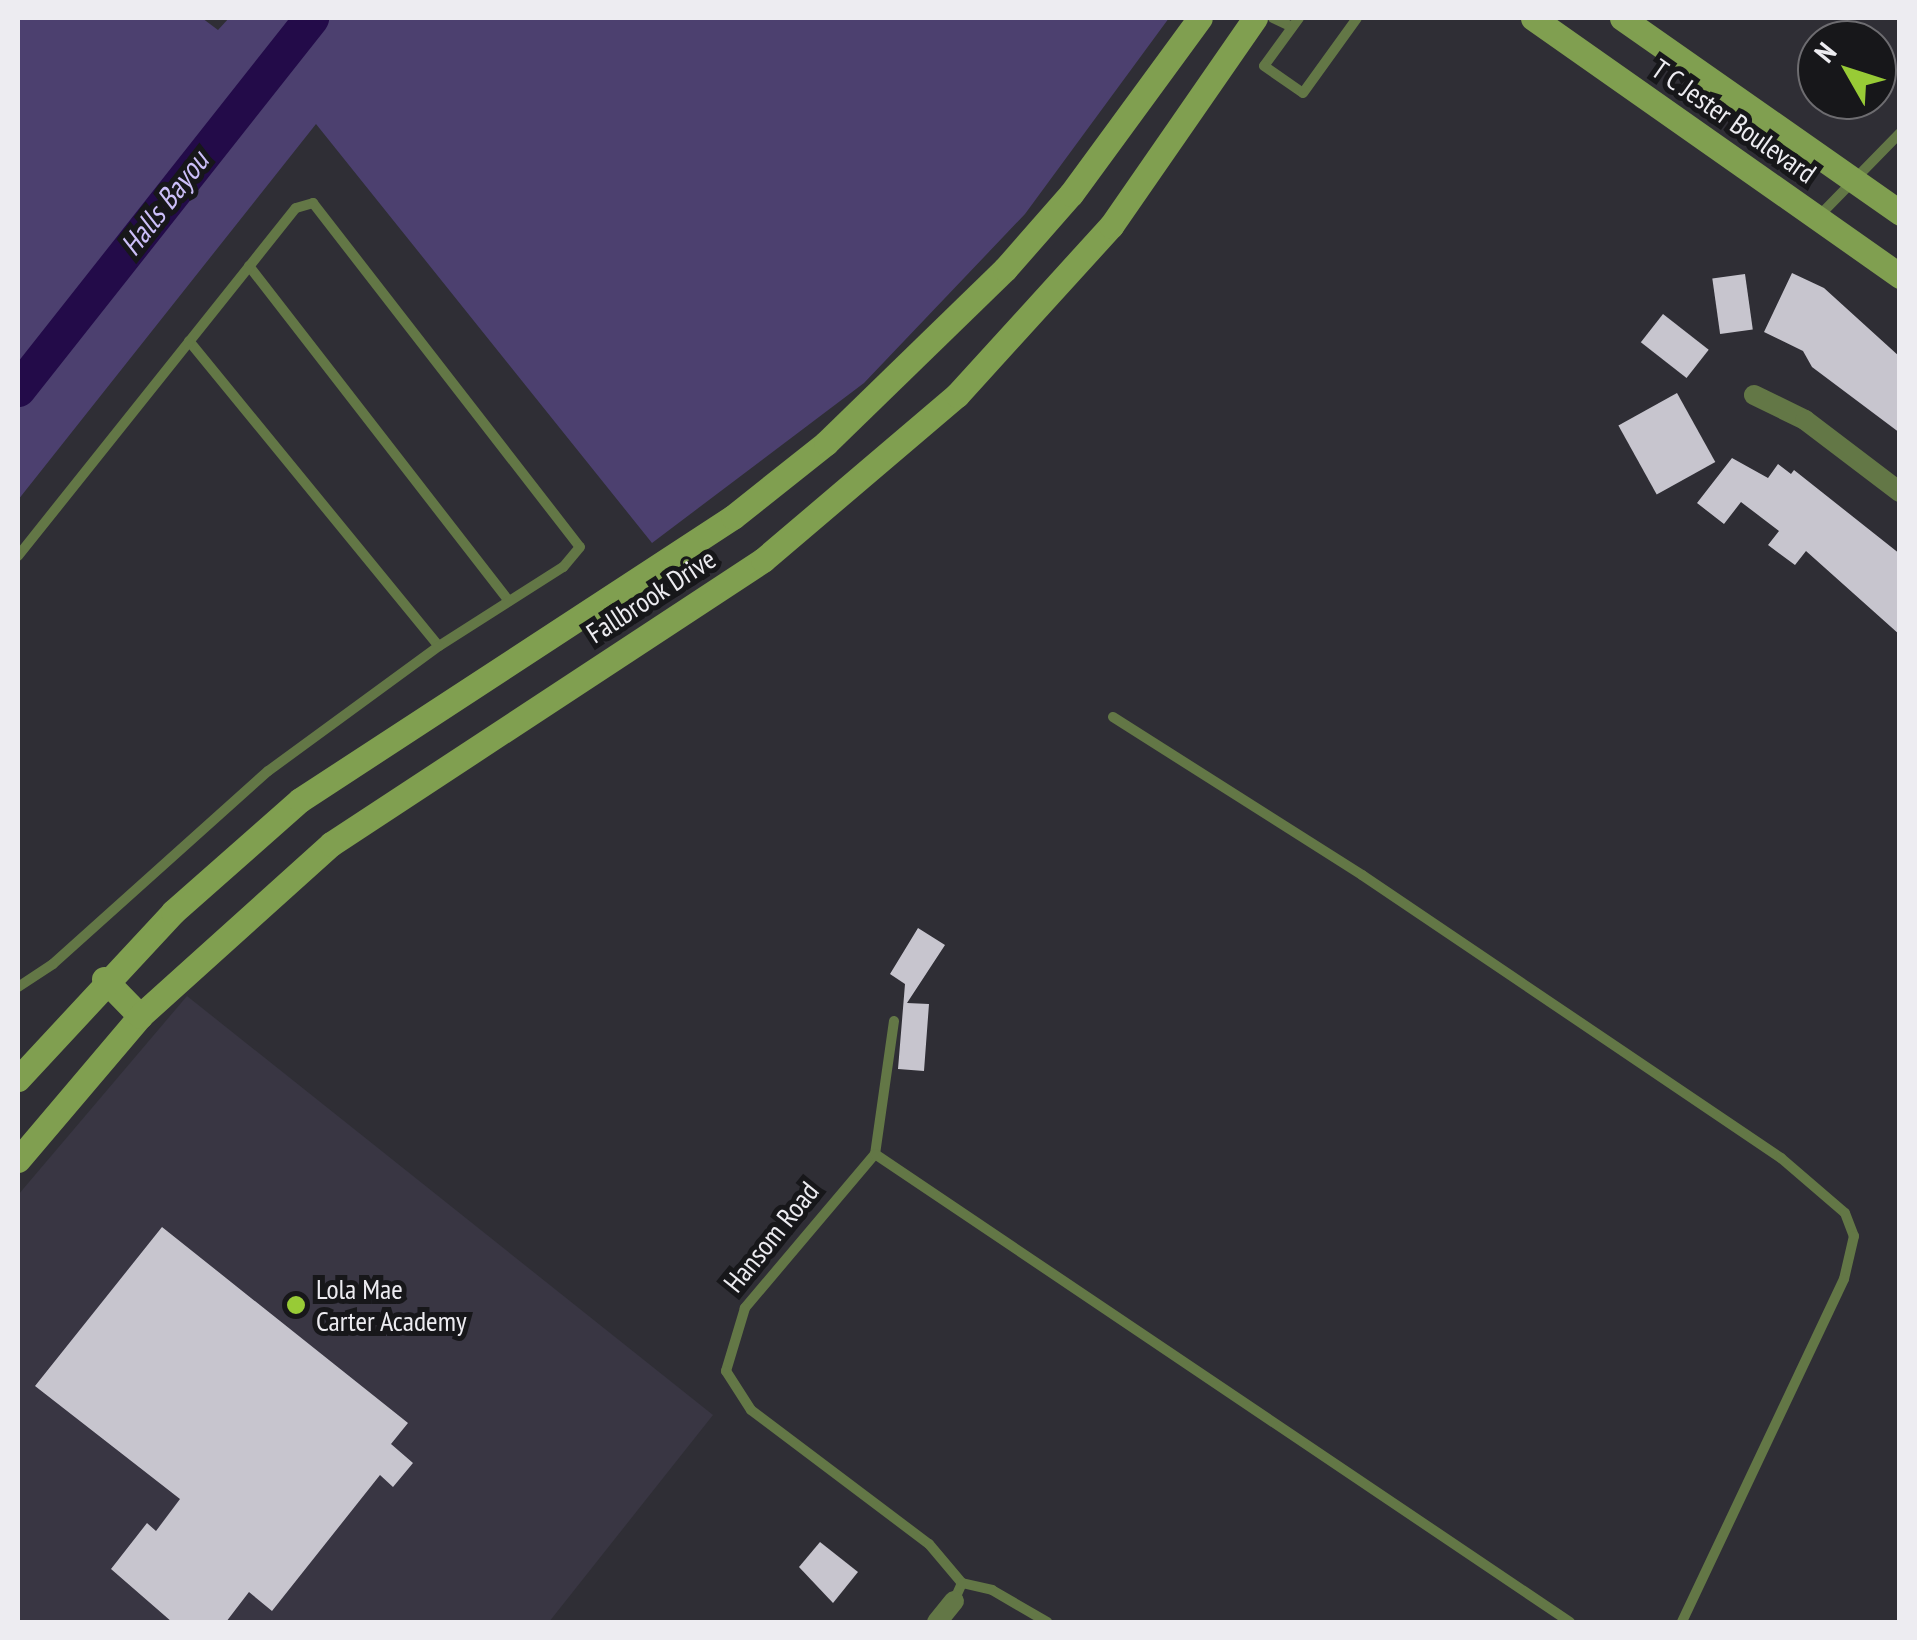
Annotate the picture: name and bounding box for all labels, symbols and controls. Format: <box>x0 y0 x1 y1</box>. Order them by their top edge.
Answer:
north arrow <box>1797 20 1897 120</box>
text: N <box>1806 35 1844 70</box>
street label: T C Jester Boulevard <box>1645 51 1823 191</box>
water label: Halls Bayou <box>112 144 216 262</box>
street label: Fallbrook Drive <box>580 542 722 650</box>
street label: Hansom Road <box>716 1175 826 1299</box>
place label: Lola Mae Carter Academy <box>316 1272 467 1338</box>
marker: Lola Mae Carter Academy <box>285 1294 307 1316</box>

